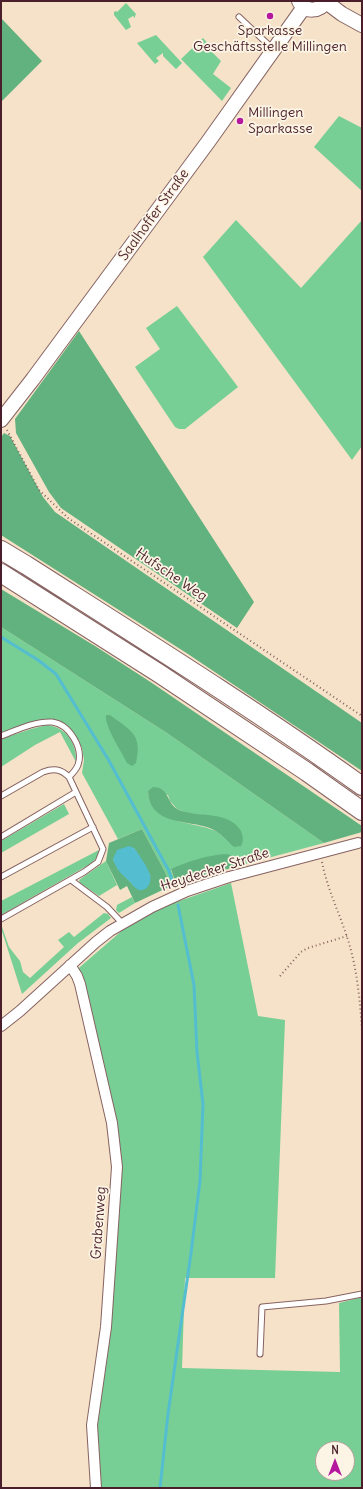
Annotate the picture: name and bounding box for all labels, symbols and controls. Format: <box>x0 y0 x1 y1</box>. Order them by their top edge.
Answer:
marker: Sparkasse Geschäftsstelle Millingen <box>265 11 275 21</box>
place label: Sparkasse Geschäftsstelle Millingen <box>193 23 347 56</box>
place label: Millingen Sparkasse <box>248 105 313 138</box>
marker: Millingen Sparkasse <box>235 116 245 126</box>
street label: Saalhoffer Straße <box>115 166 193 264</box>
street label: Hufsche Weg <box>132 545 210 605</box>
street label: Heydecker Straße <box>159 845 271 895</box>
street label: Grabenweg <box>88 1186 110 1260</box>
north arrow <box>315 1441 355 1481</box>
text: N <box>331 1443 339 1457</box>

